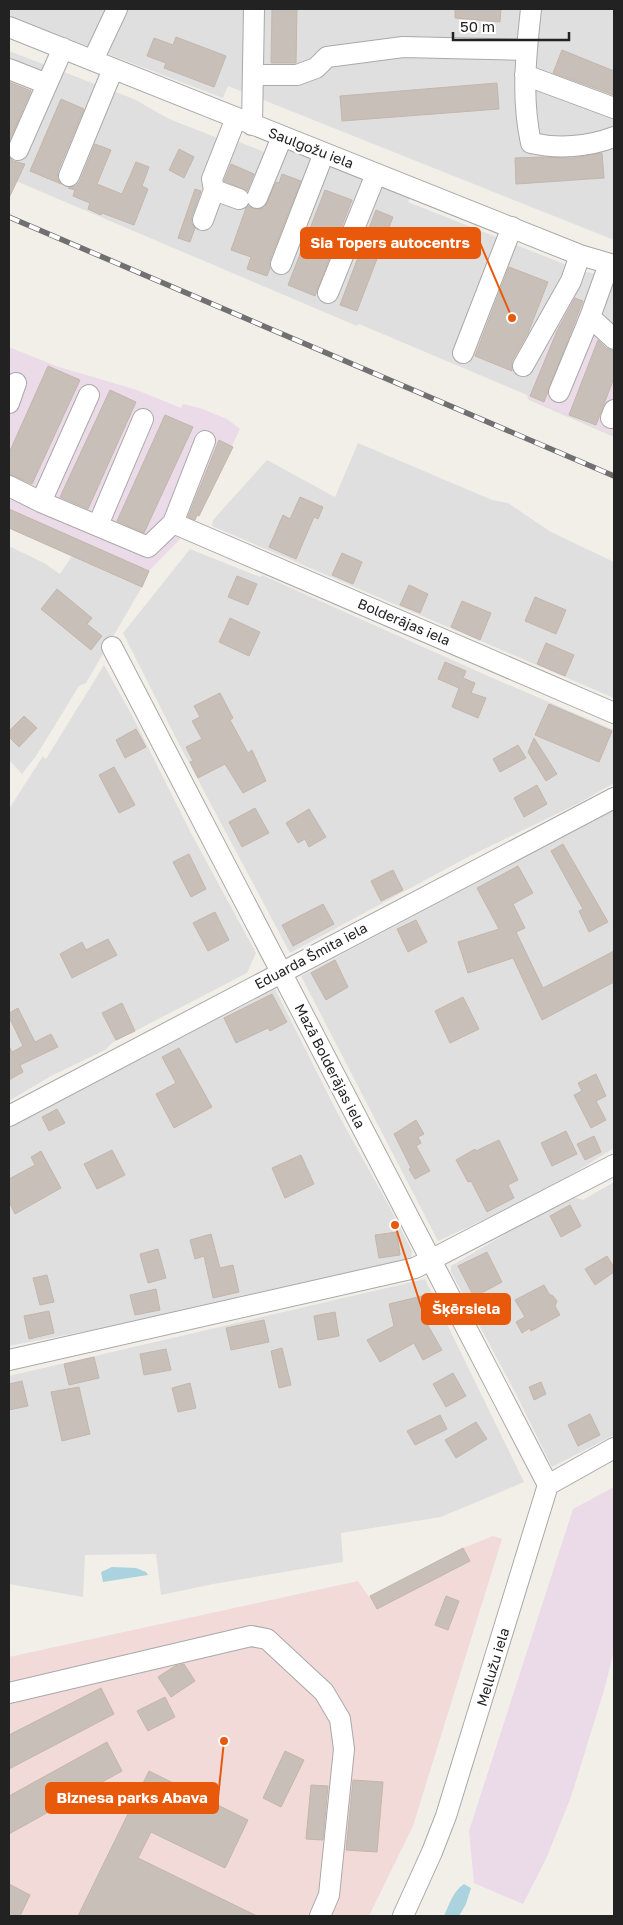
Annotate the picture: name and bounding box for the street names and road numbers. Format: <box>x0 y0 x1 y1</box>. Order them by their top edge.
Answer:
street label: Saulgožu iela <box>266 123 356 172</box>
street label: Bolderājas iela <box>355 594 453 649</box>
street label: Eduarda Šmita iela <box>252 919 370 992</box>
street label: Mazā Bolderājas iela <box>292 1001 369 1131</box>
street label: Mellužu iela <box>473 1626 512 1708</box>

